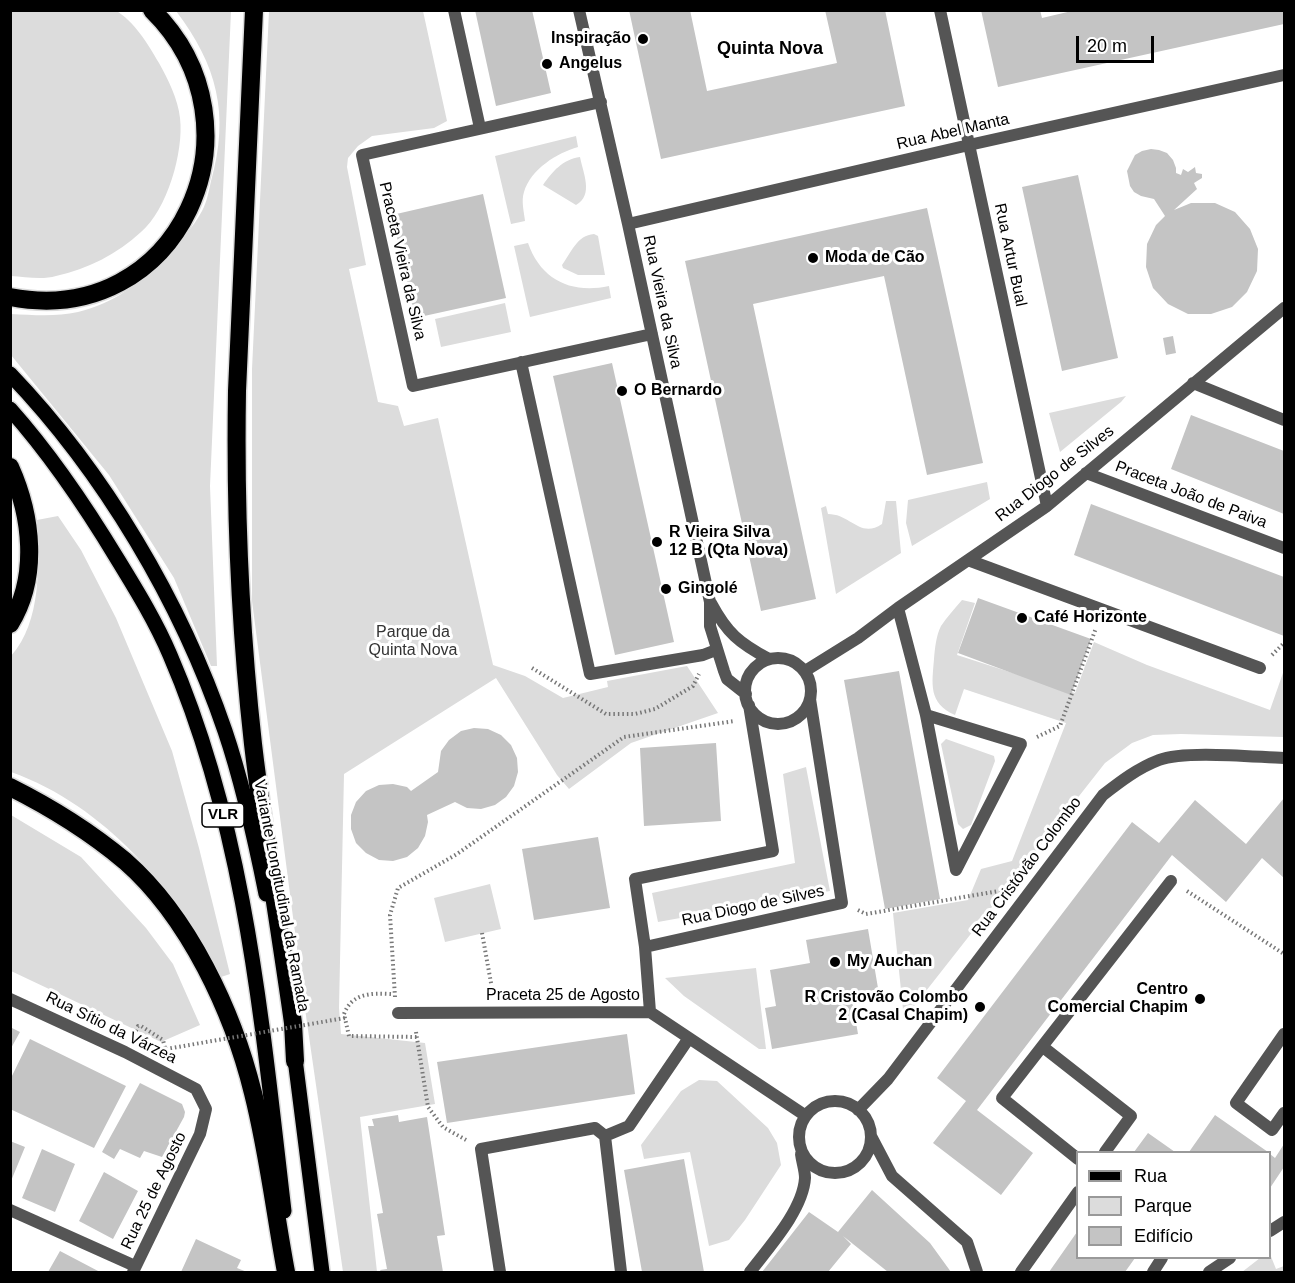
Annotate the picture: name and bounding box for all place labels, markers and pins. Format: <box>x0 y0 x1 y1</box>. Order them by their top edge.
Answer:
place label: Inspiração <box>551 29 631 49</box>
marker: Inspiração <box>636 32 650 46</box>
place label: Angelus <box>559 54 622 74</box>
marker: Angelus <box>540 57 554 71</box>
place label: Moda de Cão <box>825 248 925 268</box>
marker: Moda de Cão <box>806 251 820 265</box>
place label: O Bernardo <box>634 381 722 401</box>
marker: O Bernardo <box>615 384 629 398</box>
place label: R Vieira Silva 12 B (Qta Nova) <box>669 523 788 561</box>
marker: R Vieira Silva 12 B (Qta Nova) <box>650 535 664 549</box>
place label: Gingolé <box>678 579 738 599</box>
marker: Gingolé <box>659 582 673 596</box>
place label: Café Horizonte <box>1034 608 1147 628</box>
marker: Café Horizonte <box>1015 611 1029 625</box>
place label: My Auchan <box>847 952 932 972</box>
marker: My Auchan <box>828 955 842 969</box>
place label: Centro Comercial Chapim <box>1048 980 1188 1018</box>
place label: R Cristovão Colombo 2 (Casal Chapim) <box>804 988 968 1026</box>
marker: Centro Comercial Chapim <box>1193 992 1207 1006</box>
marker: R Cristovão Colombo 2 (Casal Chapim) <box>973 1000 987 1014</box>

